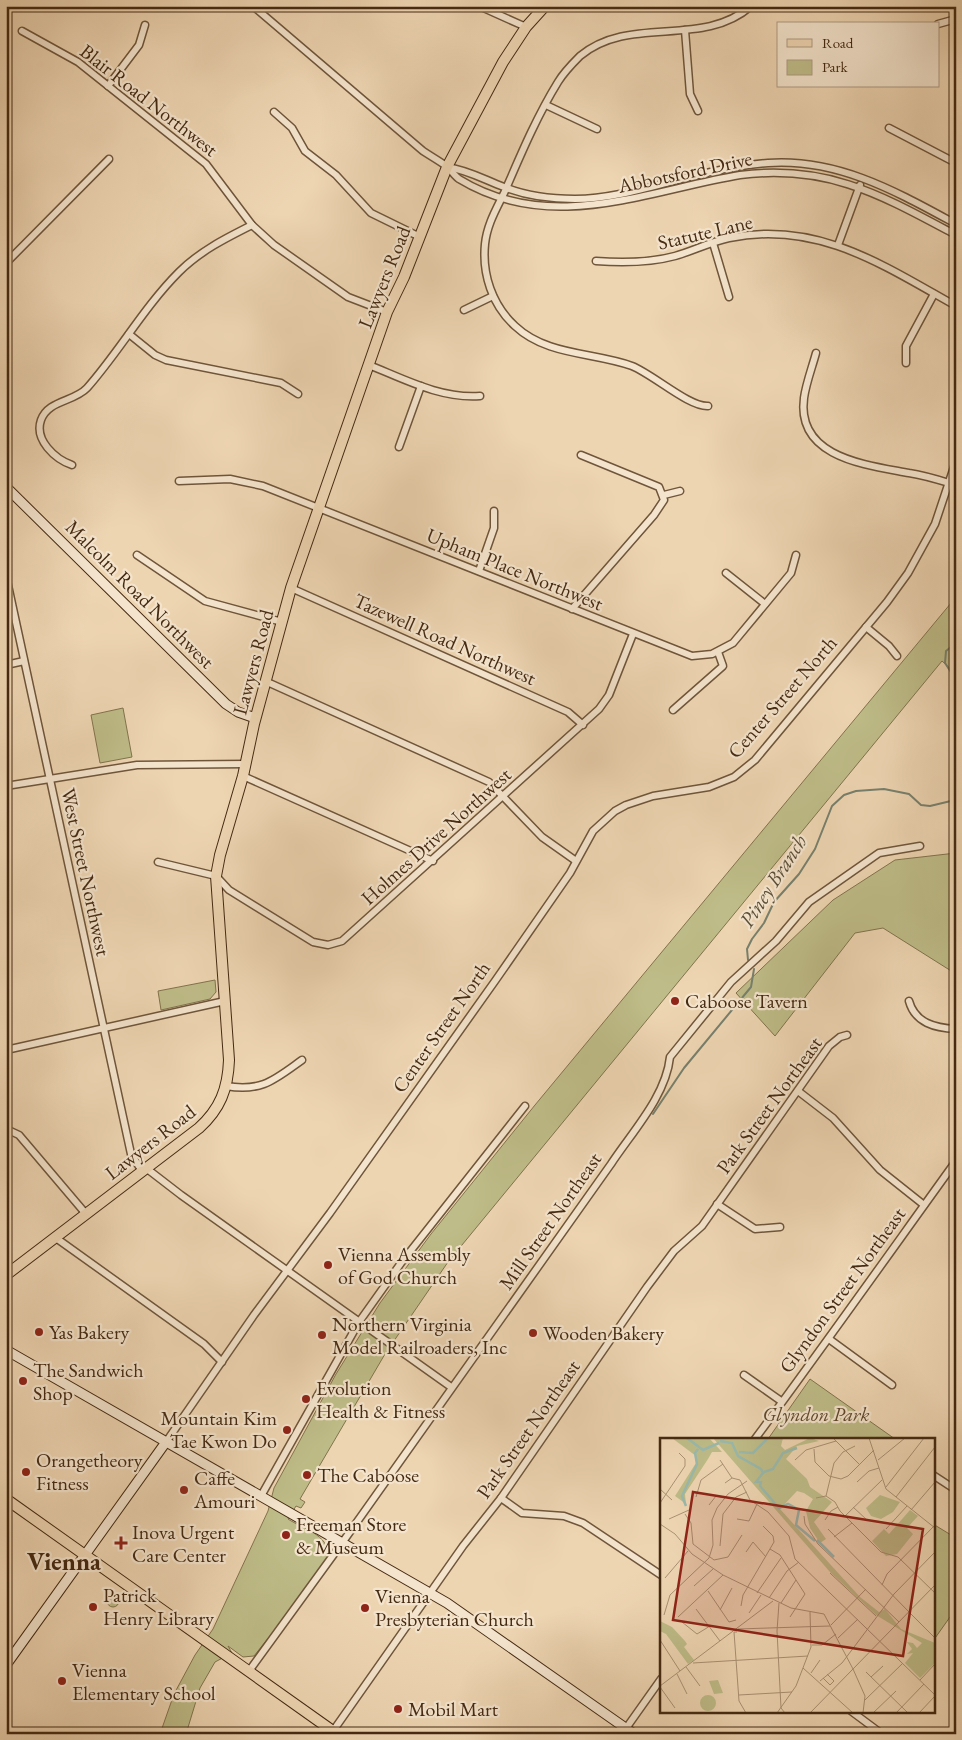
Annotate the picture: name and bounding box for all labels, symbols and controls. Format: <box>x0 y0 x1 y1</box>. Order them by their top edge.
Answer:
legend <box>777 22 940 88</box>
text: Road <box>822 33 854 52</box>
street label: Blair Road Northwest <box>75 38 224 162</box>
text: Park <box>822 57 849 76</box>
street label: Abbotsford Drive <box>615 145 755 199</box>
street label: Statute Lane <box>655 208 755 256</box>
street label: Lawyers Road <box>352 221 417 332</box>
street label: Malcolm Road Northwest <box>60 514 220 674</box>
street label: Upham Place Northwest <box>423 522 608 617</box>
street label: Tazewell Road Northwest <box>350 587 541 691</box>
street label: Lawyers Road <box>226 606 280 718</box>
street label: Center Street North <box>722 630 842 764</box>
street label: Holmes Drive Northwest <box>355 761 517 910</box>
street label: West Street Northwest <box>56 786 117 959</box>
water label: Piney Branch <box>733 829 813 932</box>
street label: Center Street North <box>386 956 496 1098</box>
place label: Caboose Tavern <box>685 988 808 1014</box>
marker: Caboose Tavern <box>669 995 681 1007</box>
street label: Park Street Northeast <box>710 1031 828 1179</box>
street label: Lawyers Road <box>99 1098 201 1185</box>
street label: Mill Street Northeast <box>493 1147 608 1295</box>
street label: Glyndon Street Northeast <box>773 1201 911 1378</box>
place label: Vienna Assembly of God Church <box>338 1241 471 1290</box>
marker: Vienna Assembly of God Church <box>322 1259 334 1271</box>
place label: Northern Virginia Model Railroaders, Inc <box>332 1311 508 1360</box>
place label: Yas Bakery <box>49 1319 130 1345</box>
place label: Wooden Bakery <box>543 1320 664 1346</box>
marker: Yas Bakery <box>33 1326 45 1338</box>
marker: Wooden Bakery <box>527 1327 539 1339</box>
marker: Northern Virginia Model Railroaders, Inc <box>316 1329 328 1341</box>
street label: Park Street Northeast <box>470 1354 586 1503</box>
place label: The Sandwich Shop <box>33 1357 144 1406</box>
marker: The Sandwich Shop <box>17 1375 29 1387</box>
place label: Evolution Health & Fitness <box>316 1375 445 1424</box>
marker: Evolution Health & Fitness <box>300 1393 312 1405</box>
park label: Glyndon Park <box>762 1401 870 1427</box>
place label: Mountain Kim Tae Kwon Do <box>161 1405 277 1454</box>
marker: Mountain Kim Tae Kwon Do <box>281 1424 293 1436</box>
inset map <box>660 1438 934 1712</box>
place label: Orangetheory Fitness <box>36 1447 143 1496</box>
place label: The Caboose <box>317 1462 419 1488</box>
place label: Caffe Amouri <box>193 1465 256 1514</box>
marker: Orangetheory Fitness <box>20 1466 32 1478</box>
marker: The Caboose <box>301 1469 313 1481</box>
marker: Caffe Amouri <box>178 1484 190 1496</box>
place label: Freeman Store & Museum <box>296 1511 407 1560</box>
place label: Inova Urgent Care Center <box>132 1519 235 1568</box>
marker: Freeman Store & Museum <box>280 1529 292 1541</box>
marker: Inova Urgent Care Center <box>114 1536 128 1550</box>
district label: Vienna <box>27 1545 102 1577</box>
place label: Patrick Henry Library <box>103 1582 214 1631</box>
place label: Vienna Presbyterian Church <box>375 1583 534 1632</box>
marker: Patrick Henry Library <box>87 1601 99 1613</box>
marker: Vienna Presbyterian Church <box>359 1602 371 1614</box>
place label: Vienna Elementary School <box>72 1657 216 1706</box>
marker: Vienna Elementary School <box>56 1675 68 1687</box>
place label: Mobil Mart <box>408 1696 499 1722</box>
marker: Mobil Mart <box>392 1703 404 1715</box>

